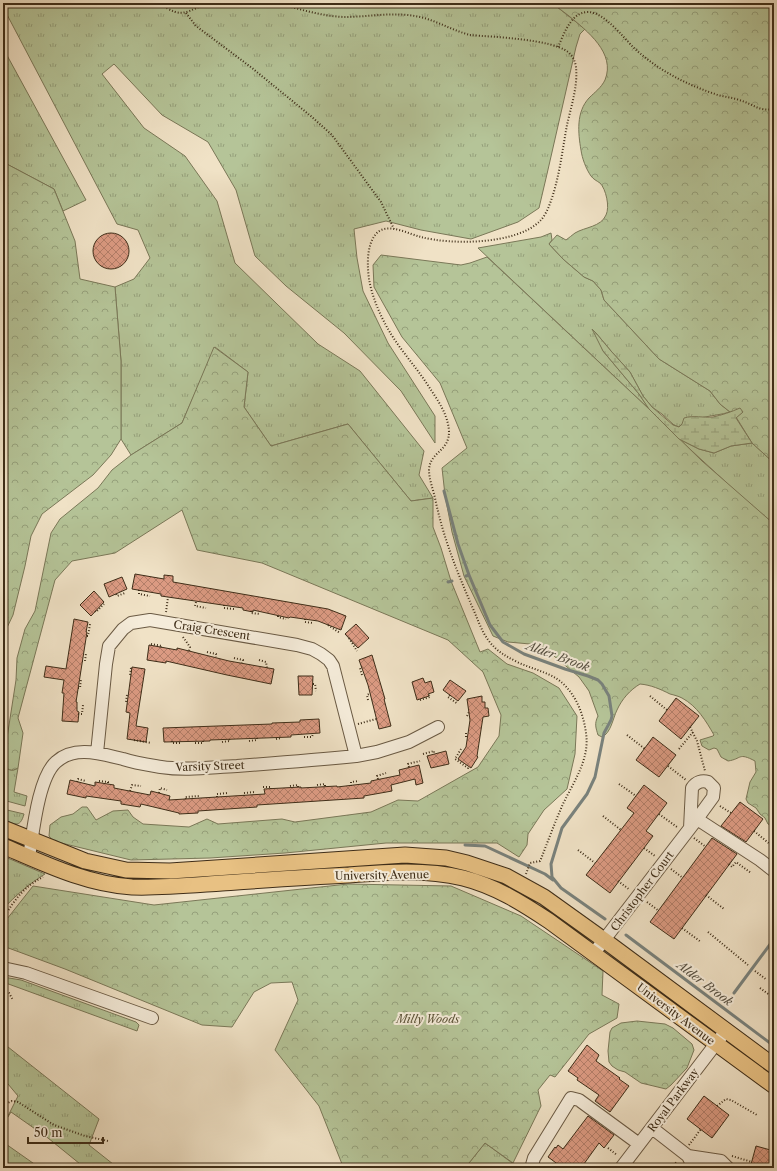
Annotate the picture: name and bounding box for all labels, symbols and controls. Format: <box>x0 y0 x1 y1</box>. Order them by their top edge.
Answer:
street label: Craig Crescent <box>173 617 252 643</box>
water label: Alder Brook <box>522 637 592 675</box>
street label: Varsity Street <box>174 758 245 774</box>
street label: Christopher Court <box>607 848 677 934</box>
street label: University Avenue <box>335 867 429 883</box>
water label: Alder Brook <box>672 956 737 1009</box>
street label: University Avenue <box>634 980 718 1048</box>
park label: Milly Woods <box>394 1012 460 1026</box>
street label: Royal Parkway <box>644 1065 702 1135</box>
scale bar <box>28 1119 103 1145</box>
text: 50 m <box>34 1125 63 1140</box>

